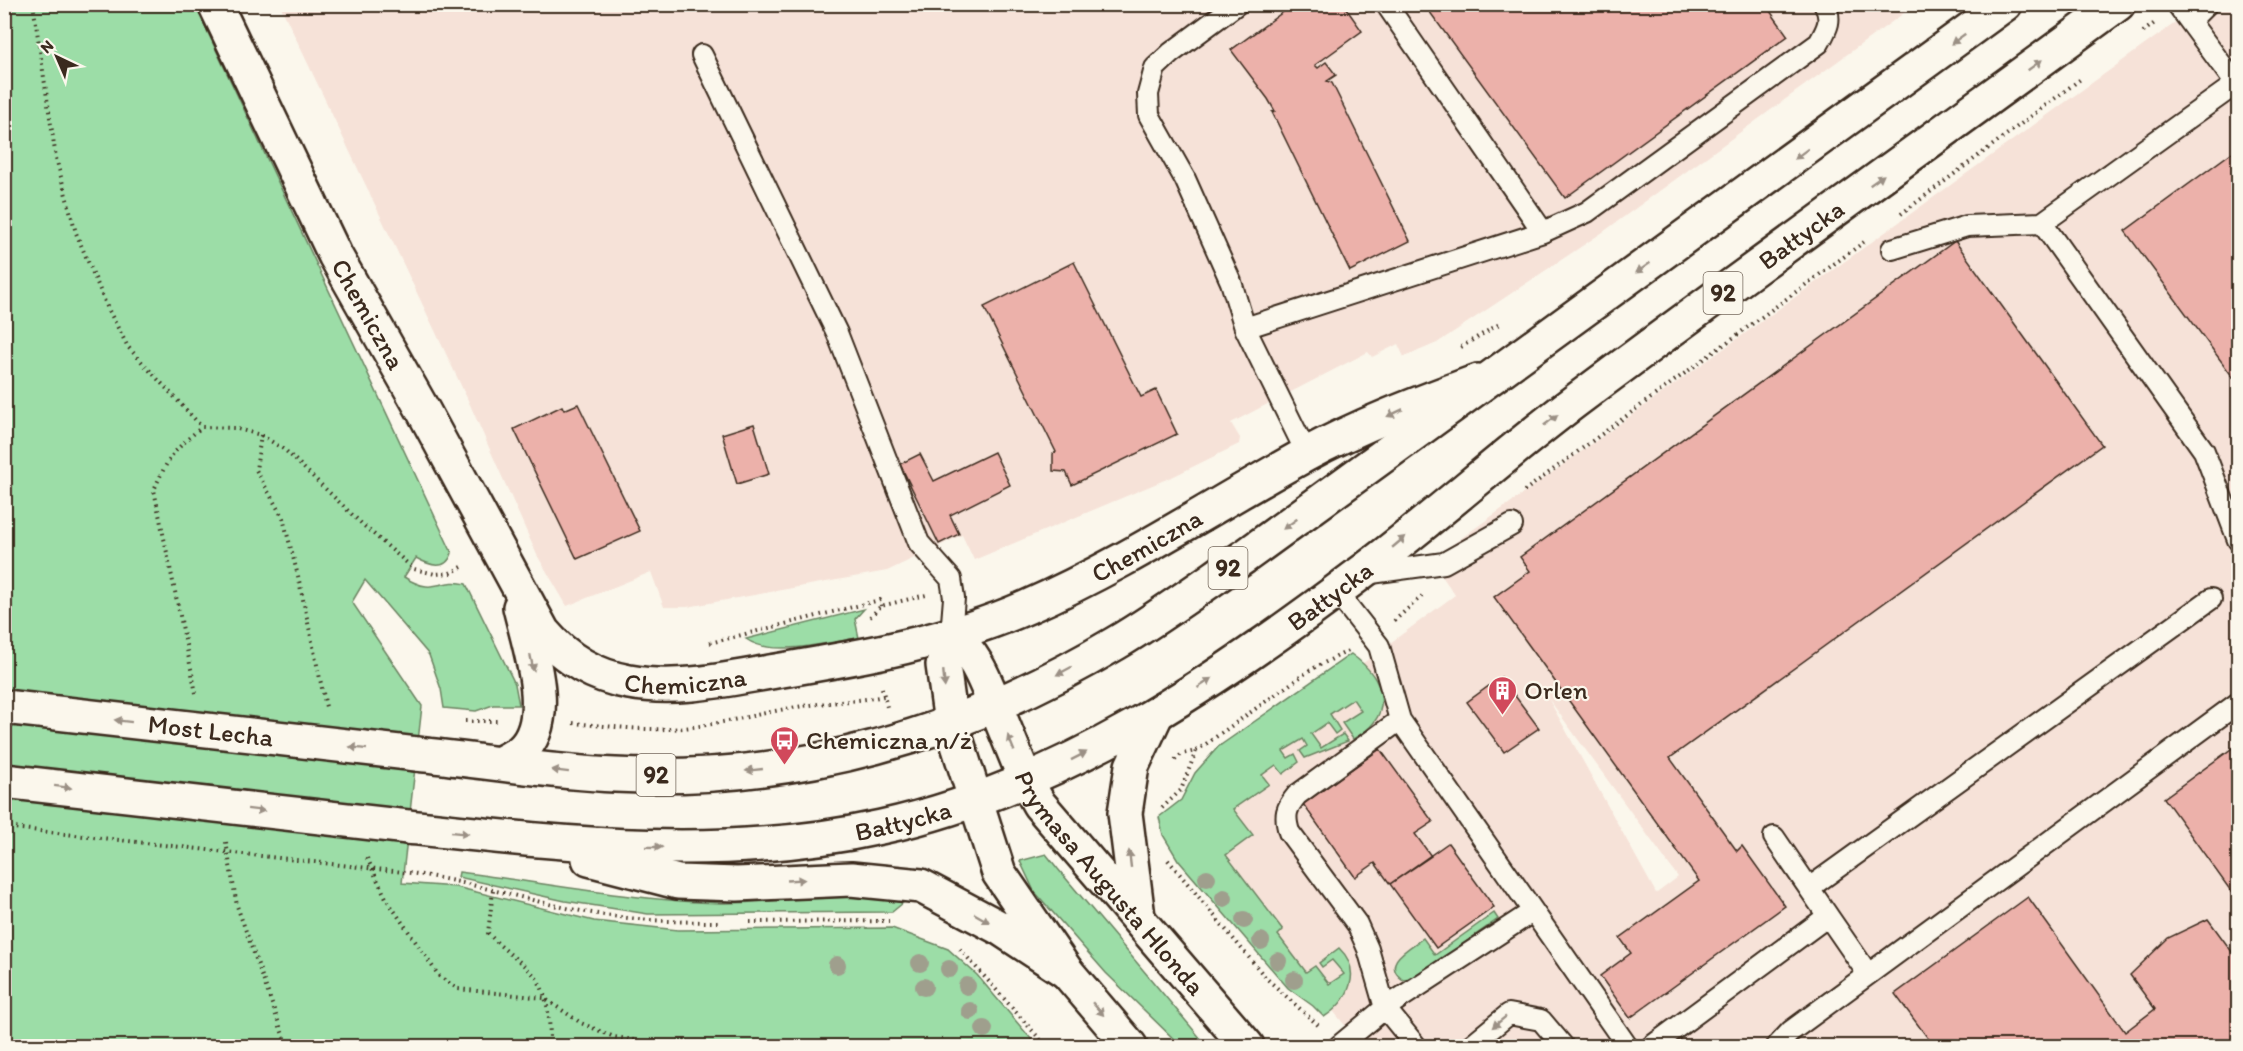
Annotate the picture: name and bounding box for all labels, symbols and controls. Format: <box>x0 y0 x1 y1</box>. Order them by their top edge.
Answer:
north arrow <box>27 27 87 87</box>
one-way arrow <box>1951 33 1967 45</box>
text: N <box>36 36 57 57</box>
one-way arrow <box>2026 59 2042 71</box>
one-way arrow <box>1793 147 1808 159</box>
one-way arrow <box>1869 174 1885 186</box>
street label: Bałtycka <box>1752 193 1850 277</box>
street label: Chemiczna <box>324 253 413 376</box>
one-way arrow <box>1635 262 1651 274</box>
road number: 92 <box>1704 272 1742 314</box>
one-way arrow <box>1386 408 1403 417</box>
one-way arrow <box>1543 413 1559 426</box>
street label: Chemiczna <box>1086 501 1208 589</box>
one-way arrow <box>1282 518 1298 530</box>
one-way arrow <box>1391 536 1406 549</box>
road number: 92 <box>1208 547 1248 589</box>
street label: Bałtycka <box>1281 554 1379 638</box>
one-way arrow <box>528 653 537 672</box>
street label: Chemiczna <box>622 660 749 701</box>
one-way arrow <box>1055 666 1072 676</box>
one-way arrow <box>939 669 949 688</box>
building icon: Orlen <box>1487 674 1519 716</box>
place label: Orlen <box>1524 674 1588 706</box>
one-way arrow <box>1197 678 1213 689</box>
street label: Most Lecha <box>146 707 276 754</box>
one-way arrow <box>113 716 132 725</box>
bus stop icon: Chemiczna n/ż <box>769 724 801 766</box>
place label: Chemiczna n/ż <box>806 724 972 756</box>
one-way arrow <box>1006 734 1015 752</box>
one-way arrow <box>349 743 368 753</box>
one-way arrow <box>1071 751 1088 761</box>
road number: 92 <box>636 754 676 796</box>
one-way arrow <box>745 765 764 774</box>
one-way arrow <box>550 766 569 775</box>
street label: Prymasa Augusta Hlonda <box>1008 766 1212 1002</box>
one-way arrow <box>53 783 72 792</box>
street label: Bałtycka <box>852 793 955 848</box>
one-way arrow <box>247 805 266 815</box>
one-way arrow <box>450 828 469 838</box>
one-way arrow <box>645 843 664 852</box>
one-way arrow <box>1126 850 1135 869</box>
one-way arrow <box>786 876 805 885</box>
one-way arrow <box>974 913 991 923</box>
one-way arrow <box>1092 1001 1105 1017</box>
one-way arrow <box>1491 1016 1507 1029</box>

